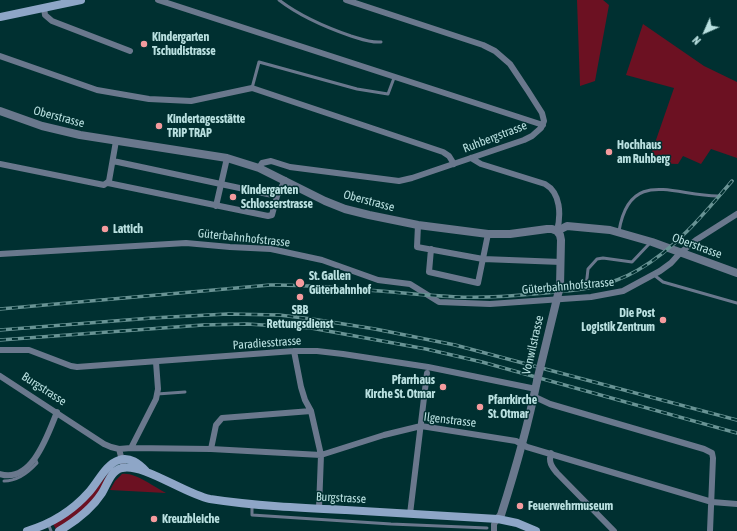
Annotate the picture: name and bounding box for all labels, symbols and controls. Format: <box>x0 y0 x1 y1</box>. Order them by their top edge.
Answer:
north arrow <box>685 12 725 52</box>
place label: Kindergarten Tschudistrasse <box>152 30 216 58</box>
text: N <box>690 34 703 47</box>
marker: Kindergarten Tschudistrasse <box>139 39 149 49</box>
street label: Oberstrasse <box>32 103 86 131</box>
place label: Kindertagesstätte TRIP TRAP <box>167 112 245 140</box>
street label: Ruhbergstrasse <box>461 118 529 156</box>
marker: Kindertagesstätte TRIP TRAP <box>154 121 164 131</box>
place label: Hochhaus am Ruhberg <box>617 138 670 166</box>
marker: Hochhaus am Ruhberg <box>604 147 614 157</box>
place label: Kindergarten Schlosserstrasse <box>241 183 313 211</box>
street label: Oberstrasse <box>342 187 396 215</box>
marker: Kindergarten Schlosserstrasse <box>228 192 238 202</box>
place label: Lattich <box>113 222 143 236</box>
marker: Lattich <box>100 224 110 234</box>
street label: Güterbahnhofstrasse <box>197 226 291 250</box>
street label: Oberstrasse <box>670 230 724 262</box>
place label: St. Gallen Güterbahnhof <box>309 269 371 297</box>
street label: Güterbahnhofstrasse <box>521 275 615 297</box>
marker: St. Gallen Güterbahnhof <box>294 277 306 289</box>
marker: SBB Rettungsdienst <box>295 292 305 302</box>
place label: SBB Rettungsdienst <box>267 303 333 331</box>
place label: Die Post Logistik Zentrum <box>581 306 655 334</box>
street label: Vonwilstrasse <box>519 314 547 376</box>
marker: Die Post Logistik Zentrum <box>658 315 668 325</box>
street label: Paradiesstrasse <box>232 333 302 353</box>
street label: Burgstrasse <box>19 369 69 409</box>
place label: Pfarrhaus Kirche St. Otmar <box>365 373 435 401</box>
marker: Pfarrhaus Kirche St. Otmar <box>438 382 448 392</box>
place label: Pfarrkirche St. Otmar <box>488 393 537 421</box>
marker: Pfarrkirche St. Otmar <box>475 402 485 412</box>
street label: Ilgenstrasse <box>423 410 477 430</box>
street label: Burgstrasse <box>315 489 367 507</box>
place label: Feuerwehrmuseum <box>528 499 613 513</box>
marker: Feuerwehrmuseum <box>515 501 525 511</box>
place label: Kreuzbleiche <box>162 512 220 526</box>
marker: Kreuzbleiche <box>149 514 159 524</box>

